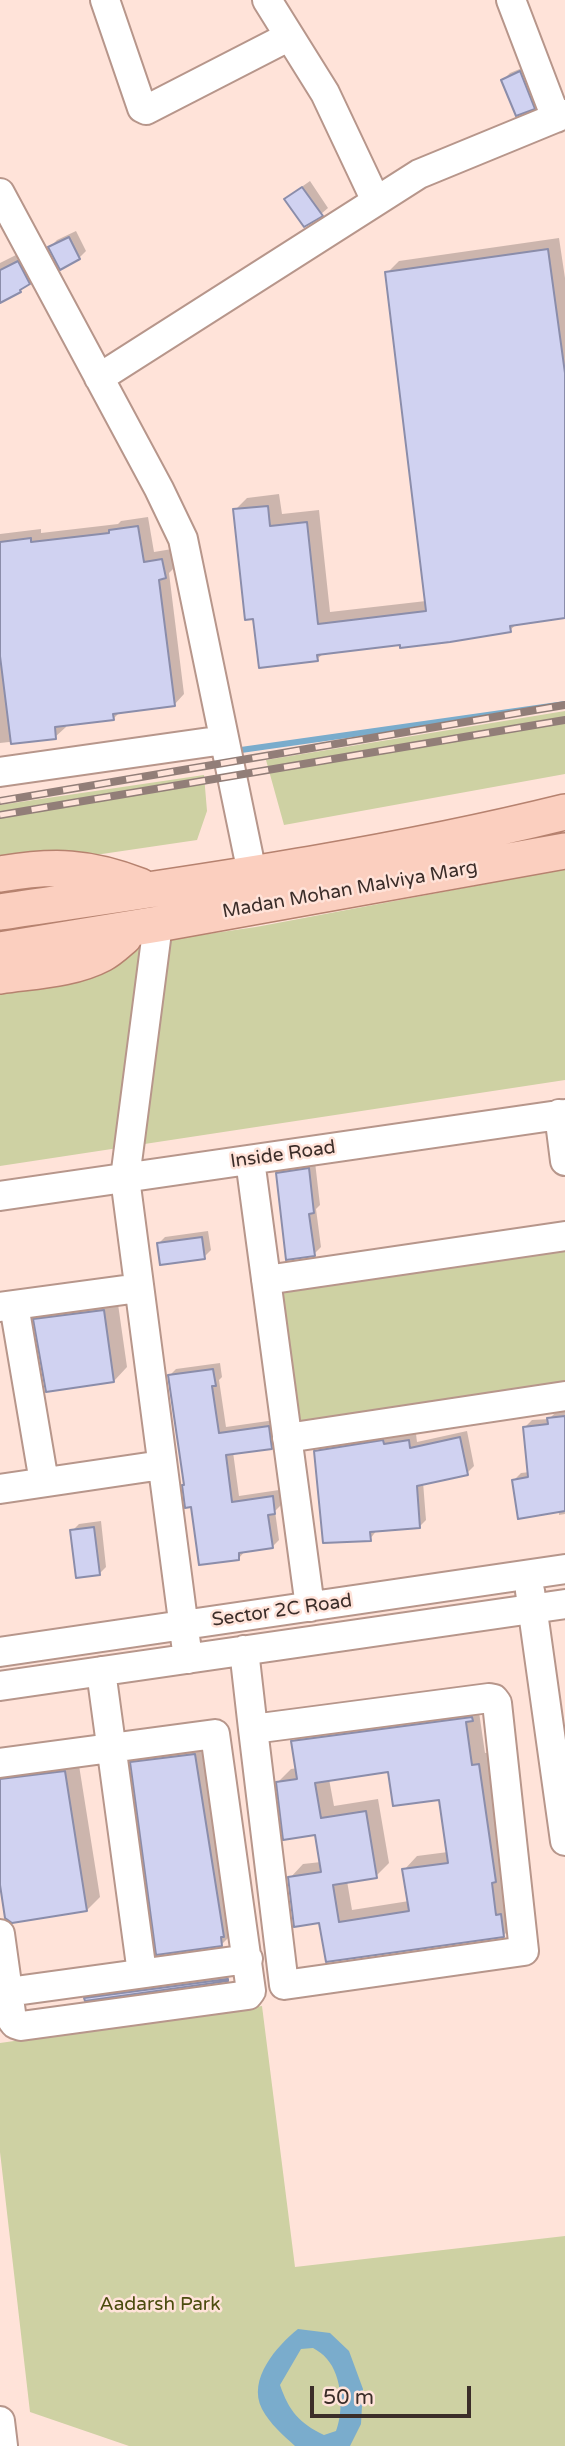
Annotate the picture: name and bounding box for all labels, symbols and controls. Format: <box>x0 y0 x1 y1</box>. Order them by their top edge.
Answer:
street label: Madan Mohan Malviya Marg <box>221 856 479 924</box>
street label: Inside Road <box>229 1136 337 1174</box>
street label: Sector 2C Road <box>210 1590 354 1632</box>
park label: Aadarsh Park <box>99 2294 221 2316</box>
scale bar <box>313 2372 474 2416</box>
text: 50 m <box>323 2385 374 2410</box>

